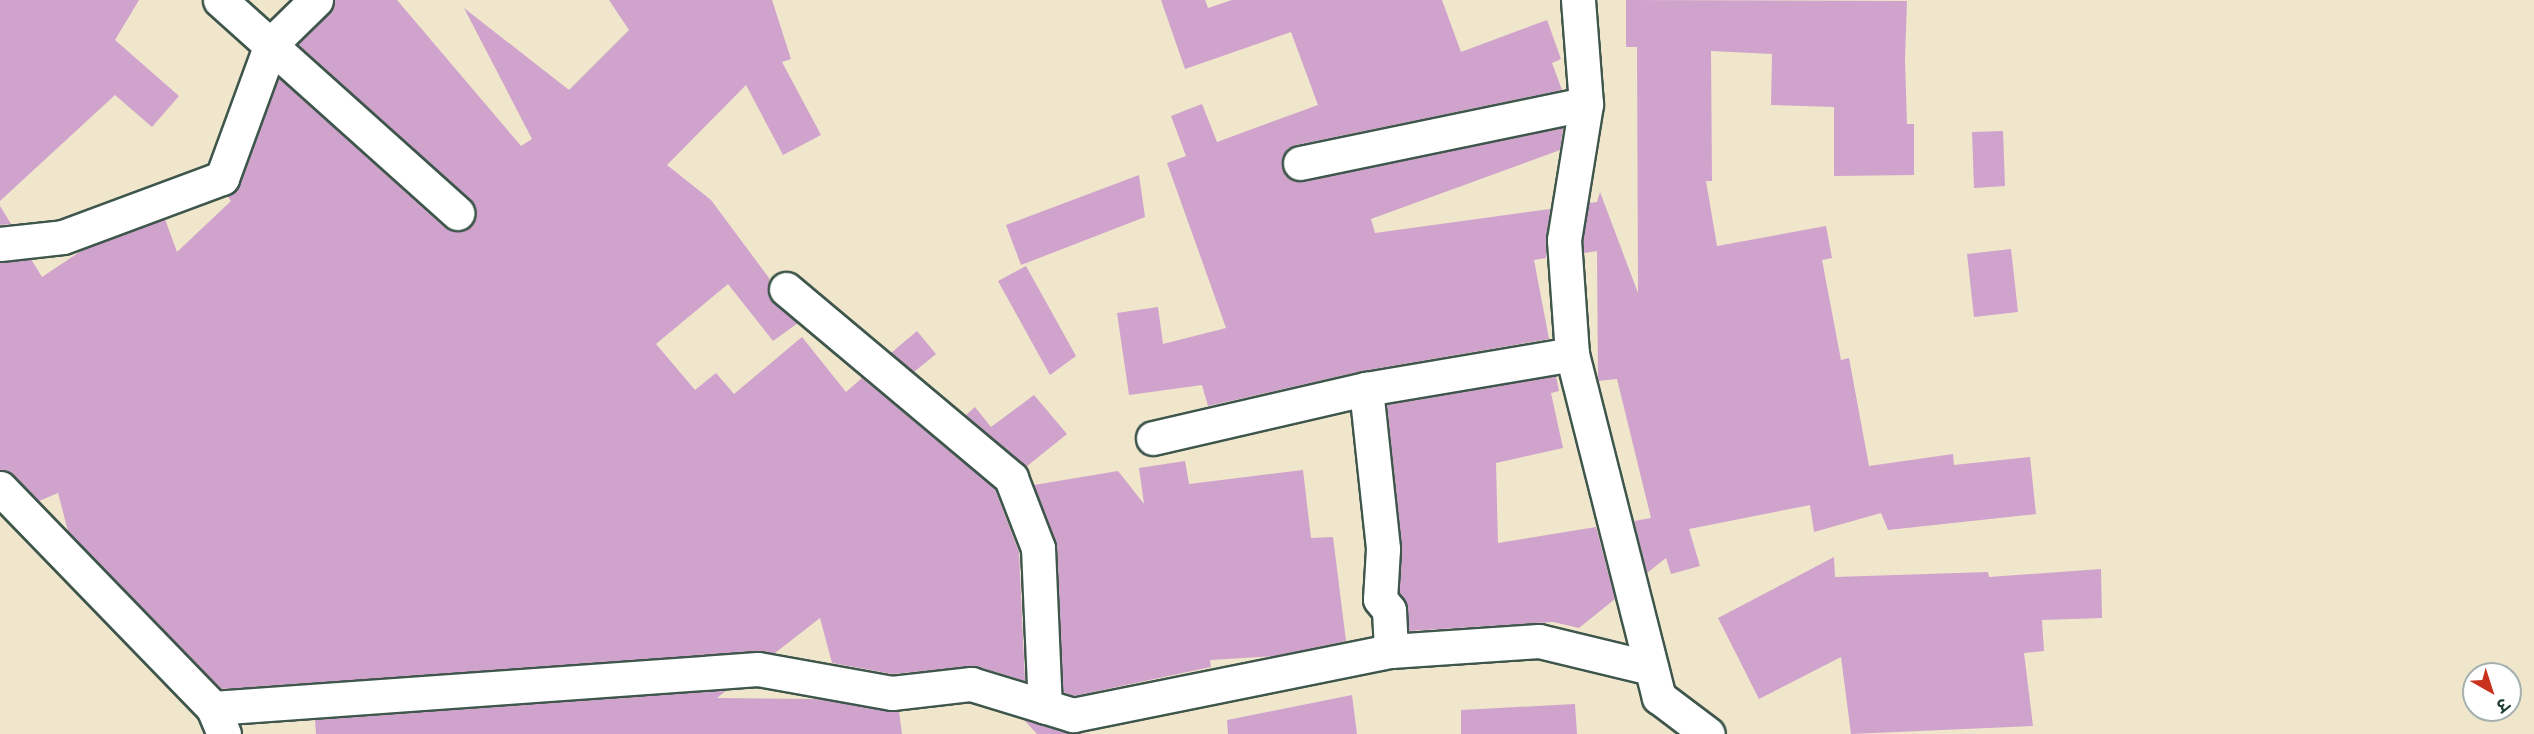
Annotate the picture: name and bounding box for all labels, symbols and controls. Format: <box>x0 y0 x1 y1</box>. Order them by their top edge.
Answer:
north arrow <box>2462 662 2522 722</box>
text: उ <box>2492 693 2513 716</box>

